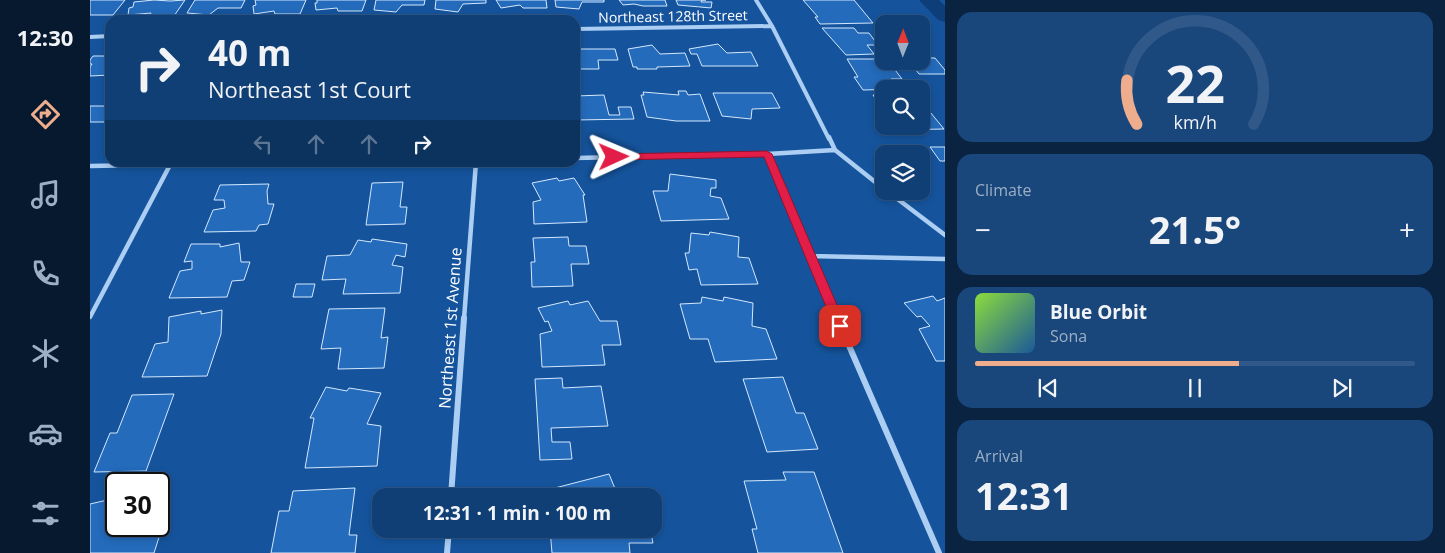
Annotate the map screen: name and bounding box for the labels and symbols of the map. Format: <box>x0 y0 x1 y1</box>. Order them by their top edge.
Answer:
street label: Northeast 128th Street <box>598 5 748 27</box>
north arrow <box>875 15 930 70</box>
position arrow <box>587 130 639 182</box>
street label: Northeast 1st Avenue <box>433 247 467 409</box>
pin <box>819 305 861 347</box>
speed limit sign: 30 <box>105 472 170 537</box>

